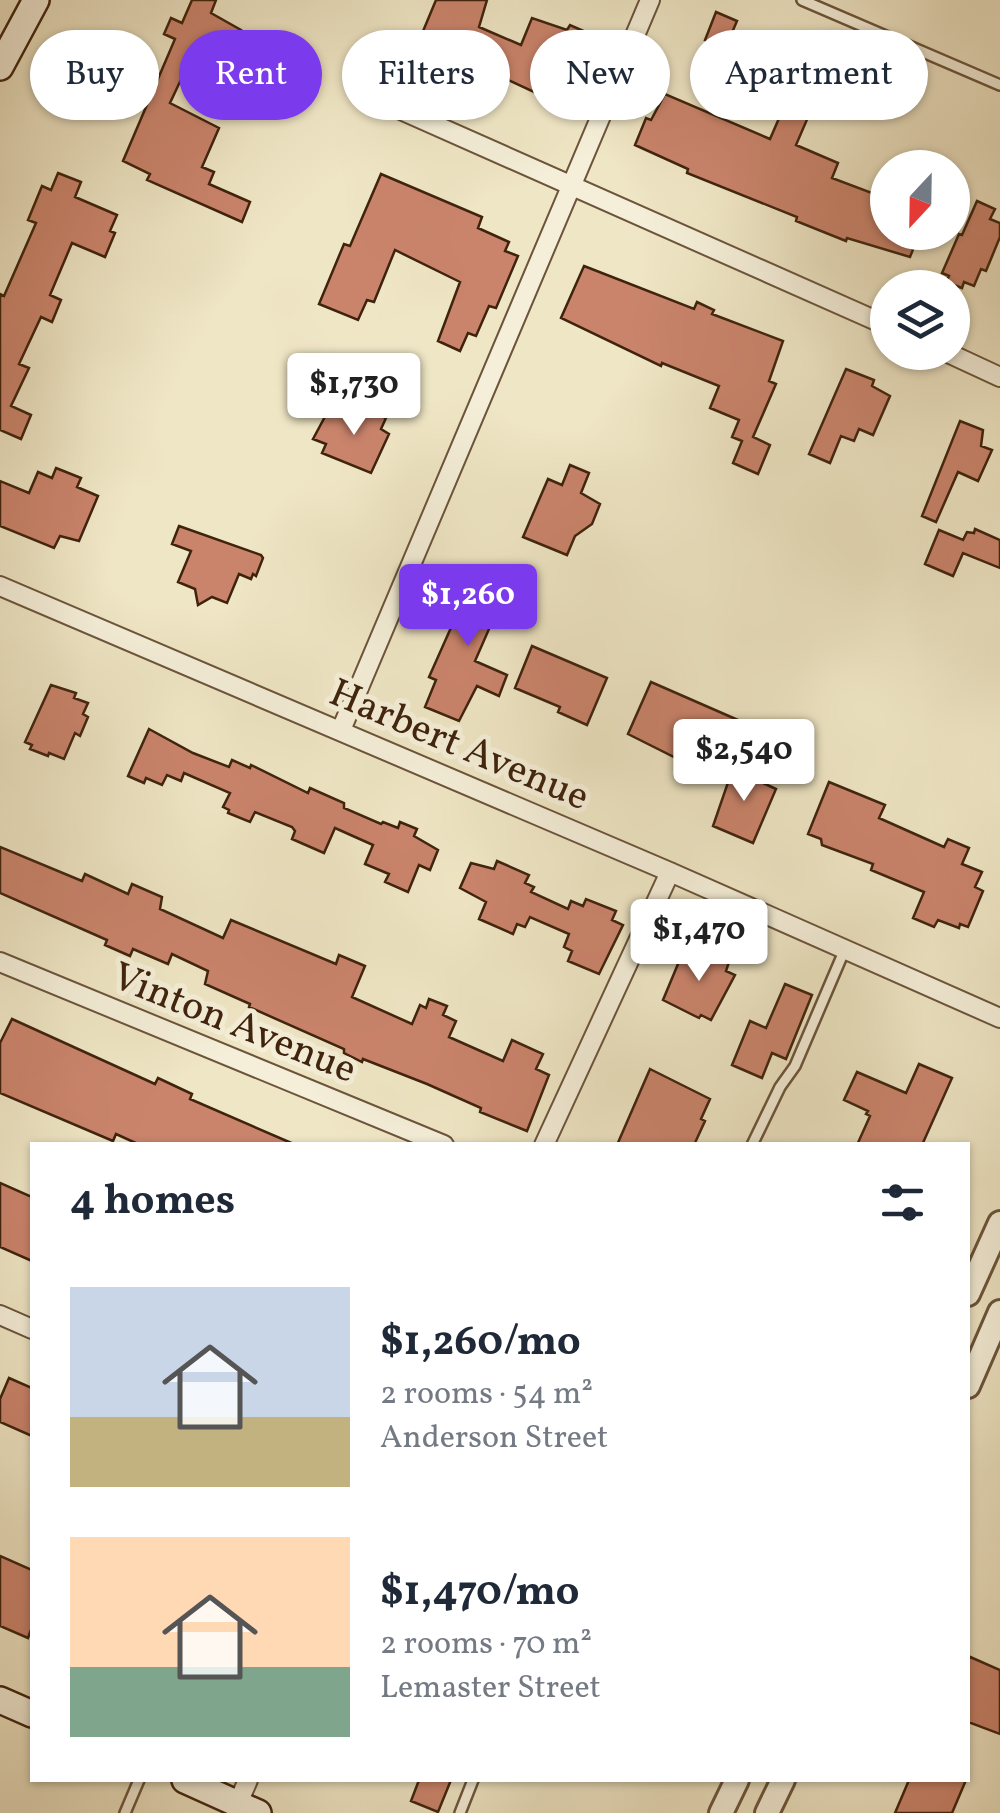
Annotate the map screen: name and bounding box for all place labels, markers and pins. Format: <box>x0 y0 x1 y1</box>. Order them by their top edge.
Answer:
pin: $1,730 <box>273 353 435 438</box>
pin: $1,260 <box>387 564 549 649</box>
pin: $2,540 <box>663 719 825 804</box>
pin: $1,470 <box>618 899 780 984</box>

